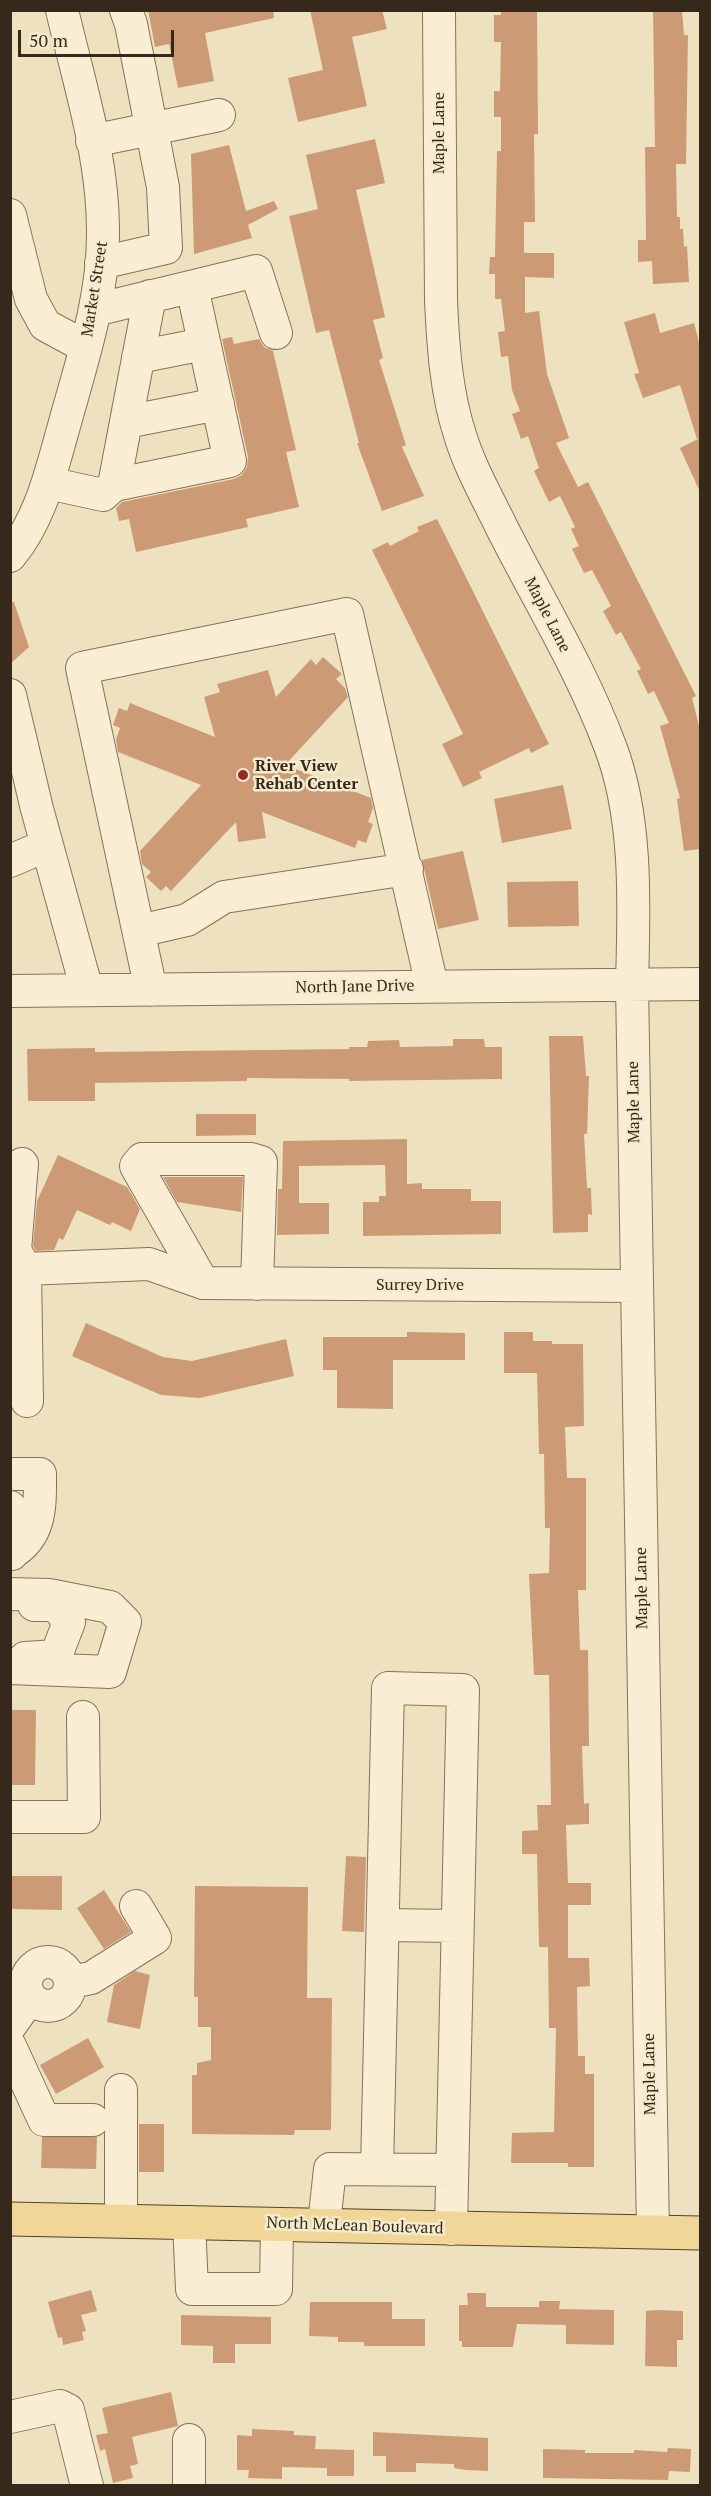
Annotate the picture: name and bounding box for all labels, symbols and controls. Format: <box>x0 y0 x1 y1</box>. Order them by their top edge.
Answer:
scale bar <box>21 18 177 56</box>
text: 50 m <box>29 28 68 52</box>
street label: Maple Lane <box>429 92 449 174</box>
street label: Market Street <box>78 240 112 338</box>
street label: Maple Lane <box>520 574 574 656</box>
place label: River View Rehab Center <box>255 756 358 794</box>
marker: River View Rehab Center <box>236 768 250 782</box>
street label: North Jane Drive <box>295 976 415 998</box>
street label: Maple Lane <box>624 1061 644 1143</box>
street label: Surrey Drive <box>376 1275 464 1295</box>
street label: Maple Lane <box>632 1547 652 1629</box>
street label: Maple Lane <box>640 2033 660 2115</box>
street label: North McLean Boulevard <box>266 2213 444 2239</box>

